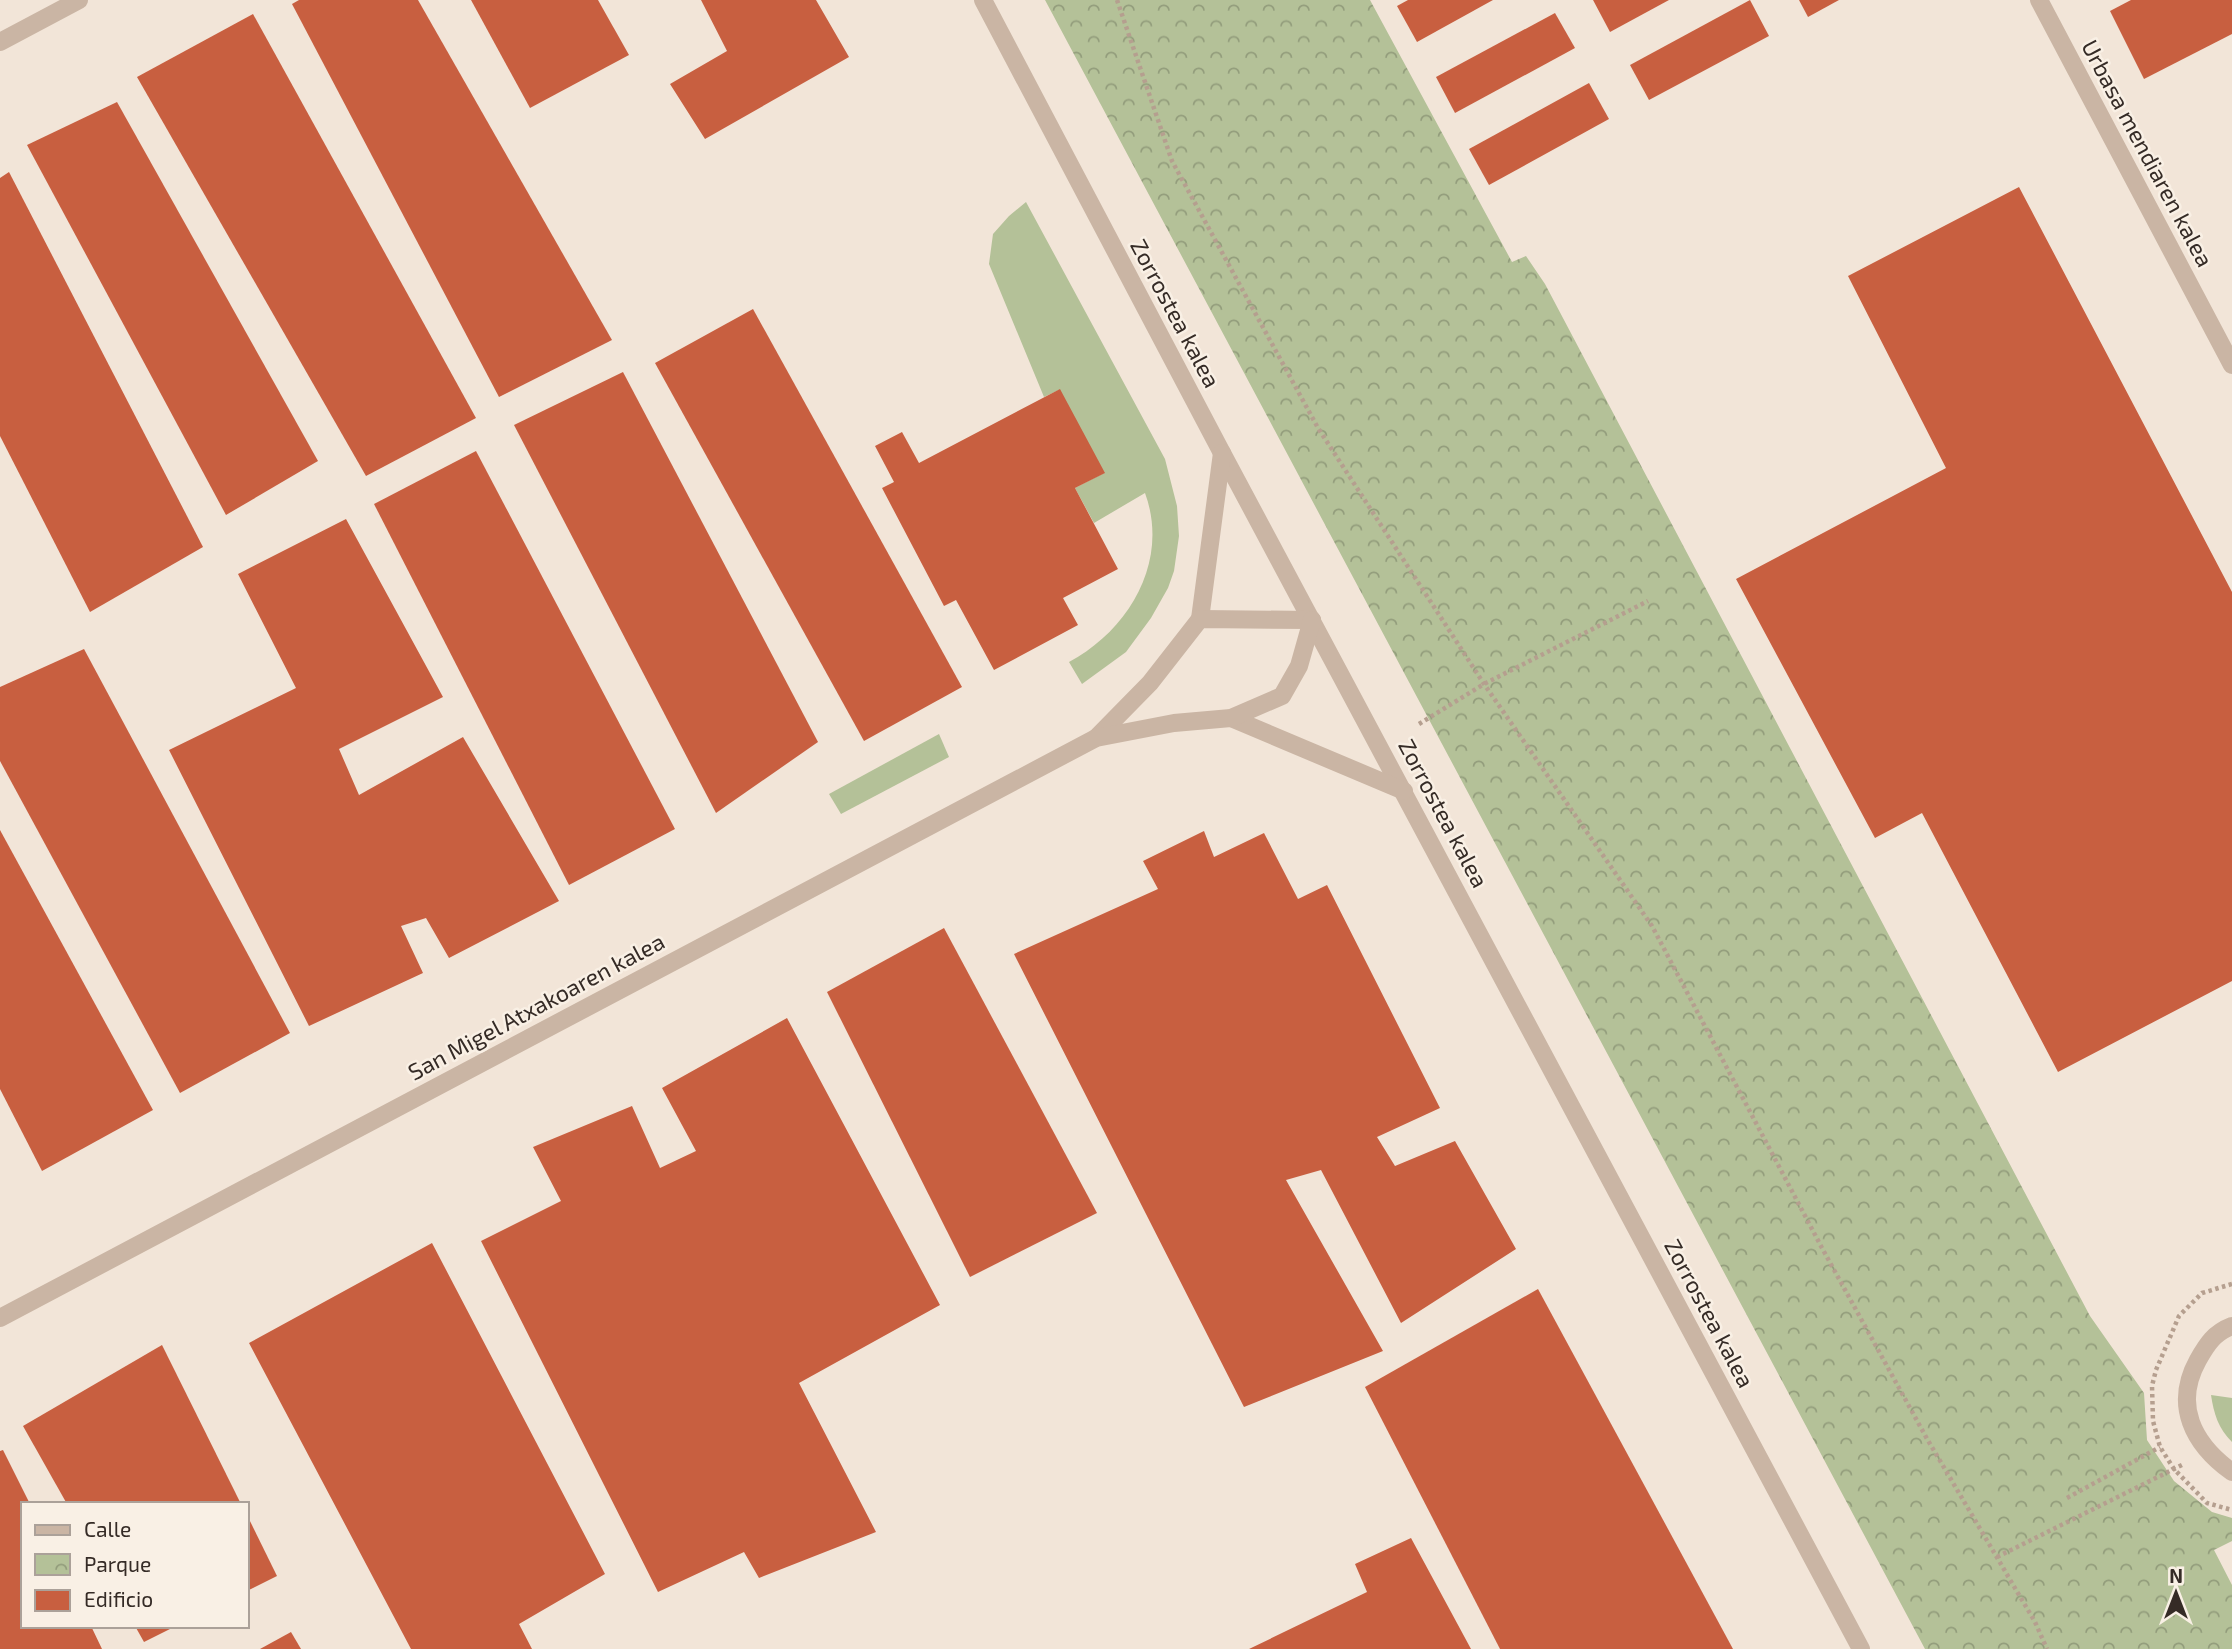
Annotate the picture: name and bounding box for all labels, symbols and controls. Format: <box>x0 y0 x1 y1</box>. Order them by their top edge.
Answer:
street label: Urbasa mendiaren kalea <box>2076 35 2220 271</box>
street label: Zorrostea kalea <box>1125 234 1227 392</box>
street label: Zorrostea kalea <box>1393 734 1495 892</box>
street label: San Migel Atxakoaren kalea <box>403 926 669 1086</box>
street label: Zorrostea kalea <box>1659 1234 1761 1392</box>
legend <box>21 1502 248 1628</box>
text: Calle <box>84 1516 131 1541</box>
text: Parque <box>84 1551 151 1576</box>
north arrow <box>2141 1558 2211 1628</box>
text: N <box>2169 1564 2183 1587</box>
text: Edificio <box>84 1586 153 1611</box>

